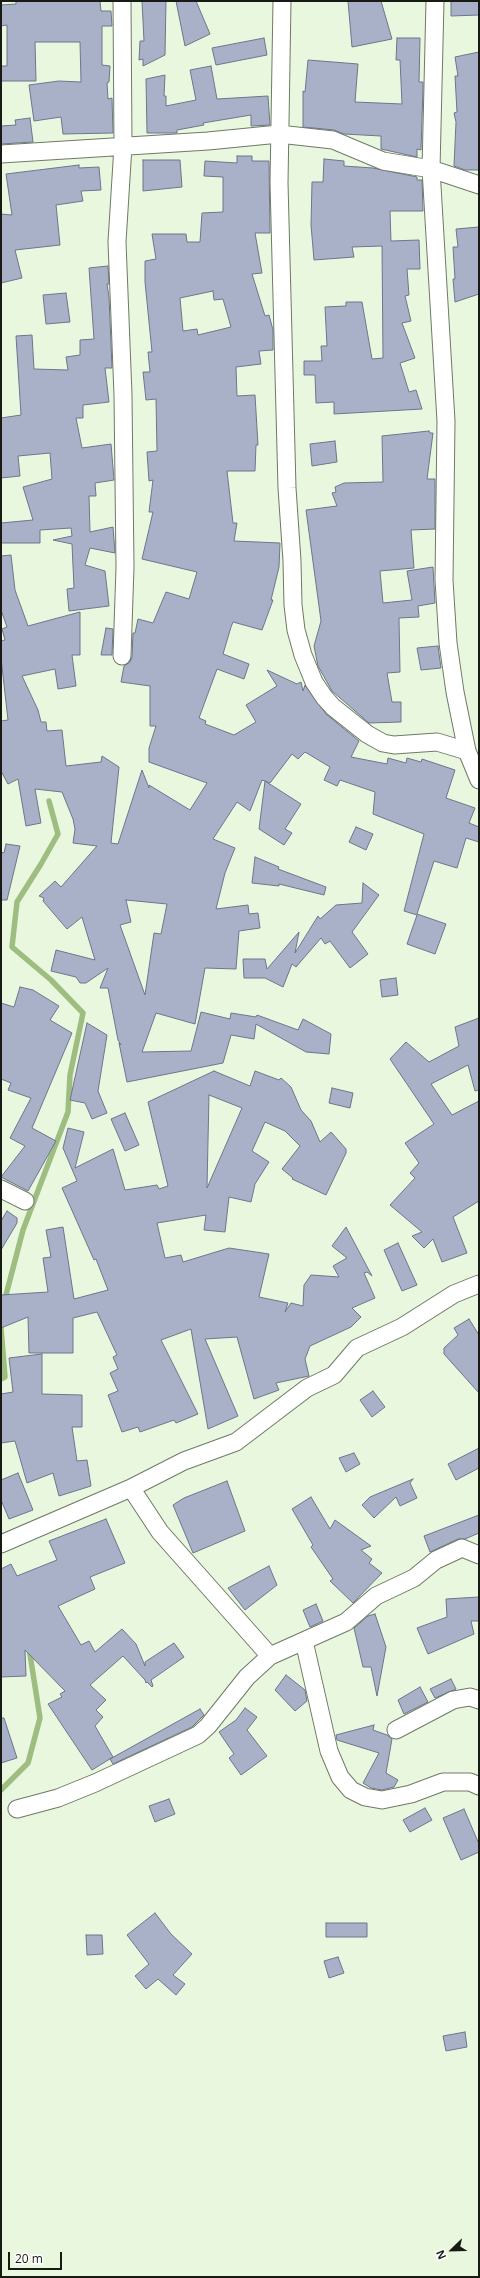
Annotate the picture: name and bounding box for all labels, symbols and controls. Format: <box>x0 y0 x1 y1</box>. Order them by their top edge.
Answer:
north arrow <box>432 2230 472 2270</box>
scale bar <box>10 2244 64 2270</box>
text: N <box>432 2248 449 2262</box>
text: 20 m <box>15 2250 43 2267</box>

